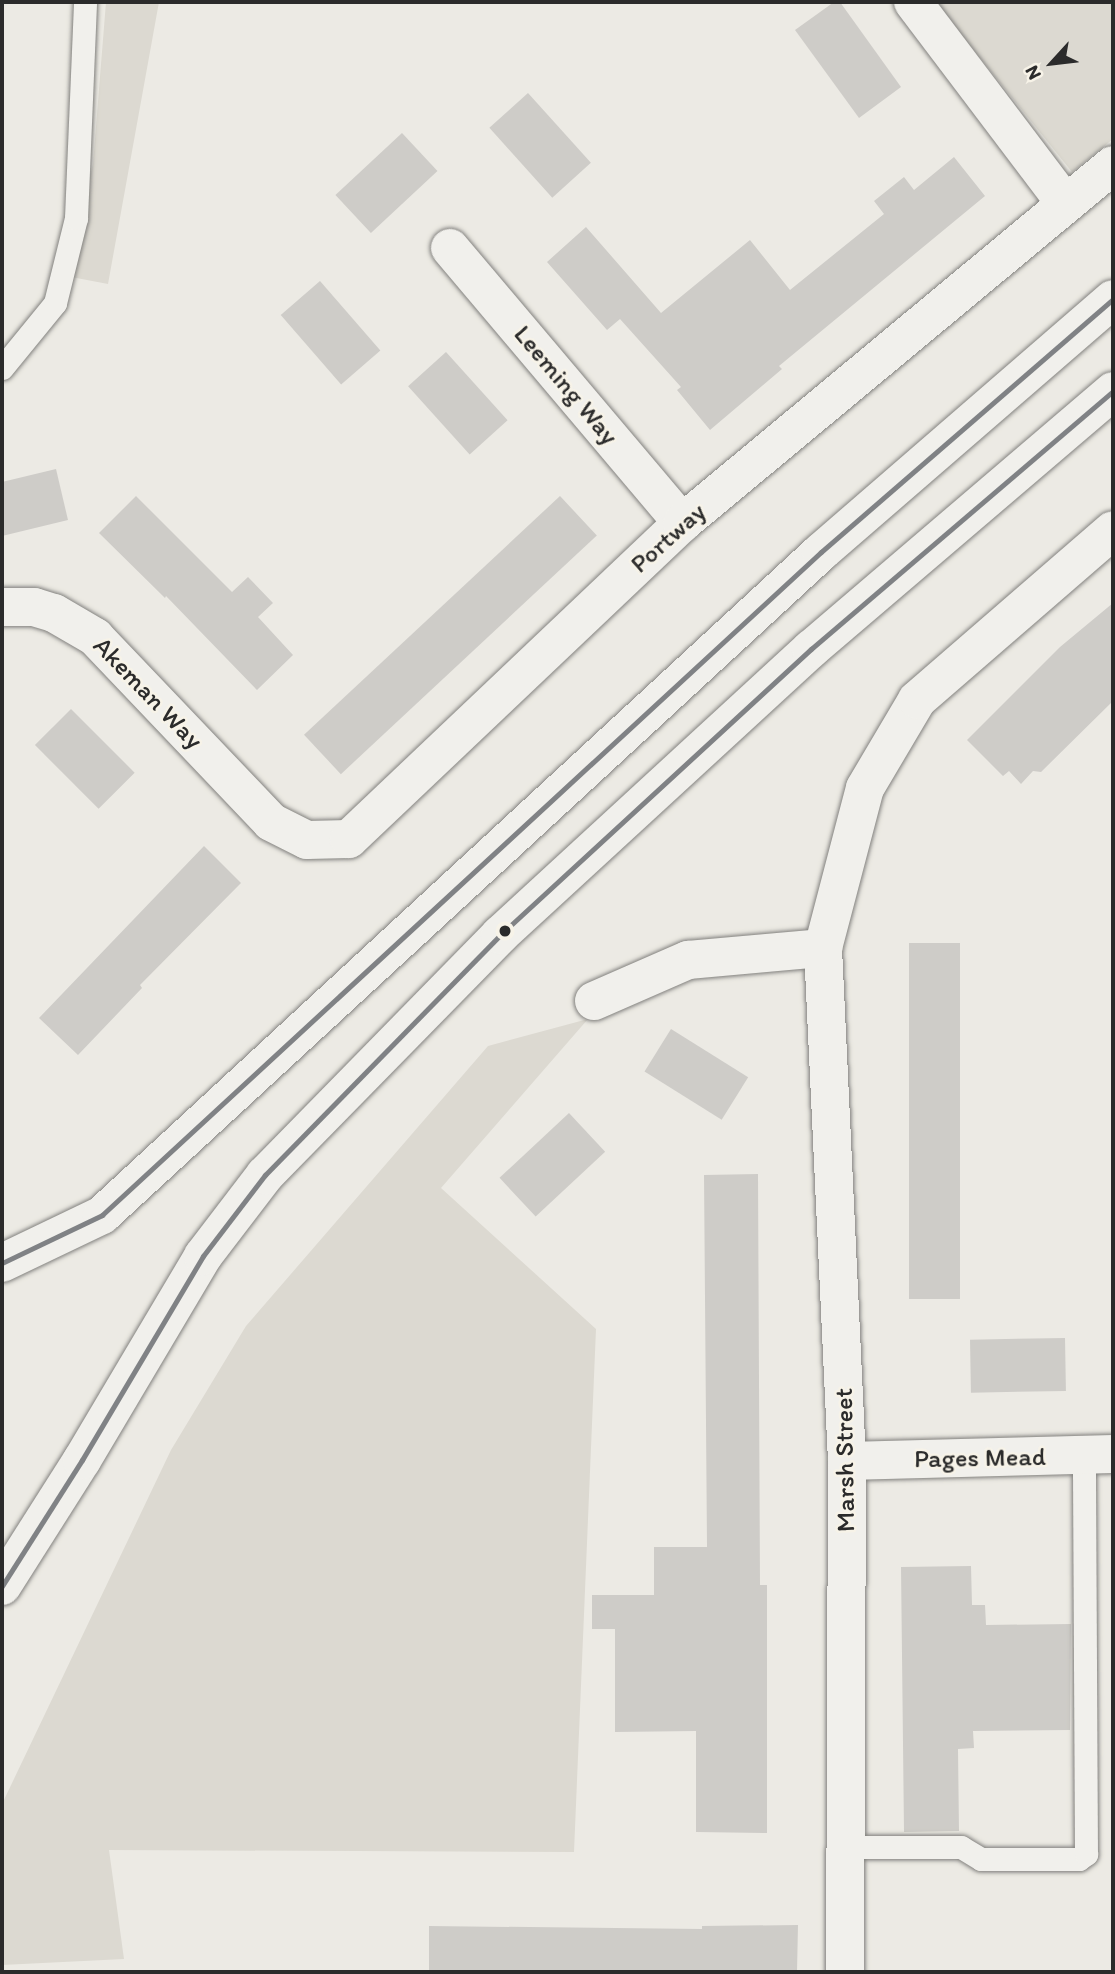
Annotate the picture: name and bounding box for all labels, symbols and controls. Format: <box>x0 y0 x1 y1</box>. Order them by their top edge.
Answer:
north arrow <box>1017 28 1087 98</box>
text: N <box>1020 62 1046 84</box>
street label: Leeming Way <box>507 319 625 451</box>
street label: Portway <box>624 496 712 580</box>
street label: Akeman Way <box>87 631 209 755</box>
unlabelled marker <box>498 924 512 938</box>
street label: Marsh Street <box>828 1388 862 1532</box>
street label: Pages Mead <box>914 1441 1046 1475</box>

